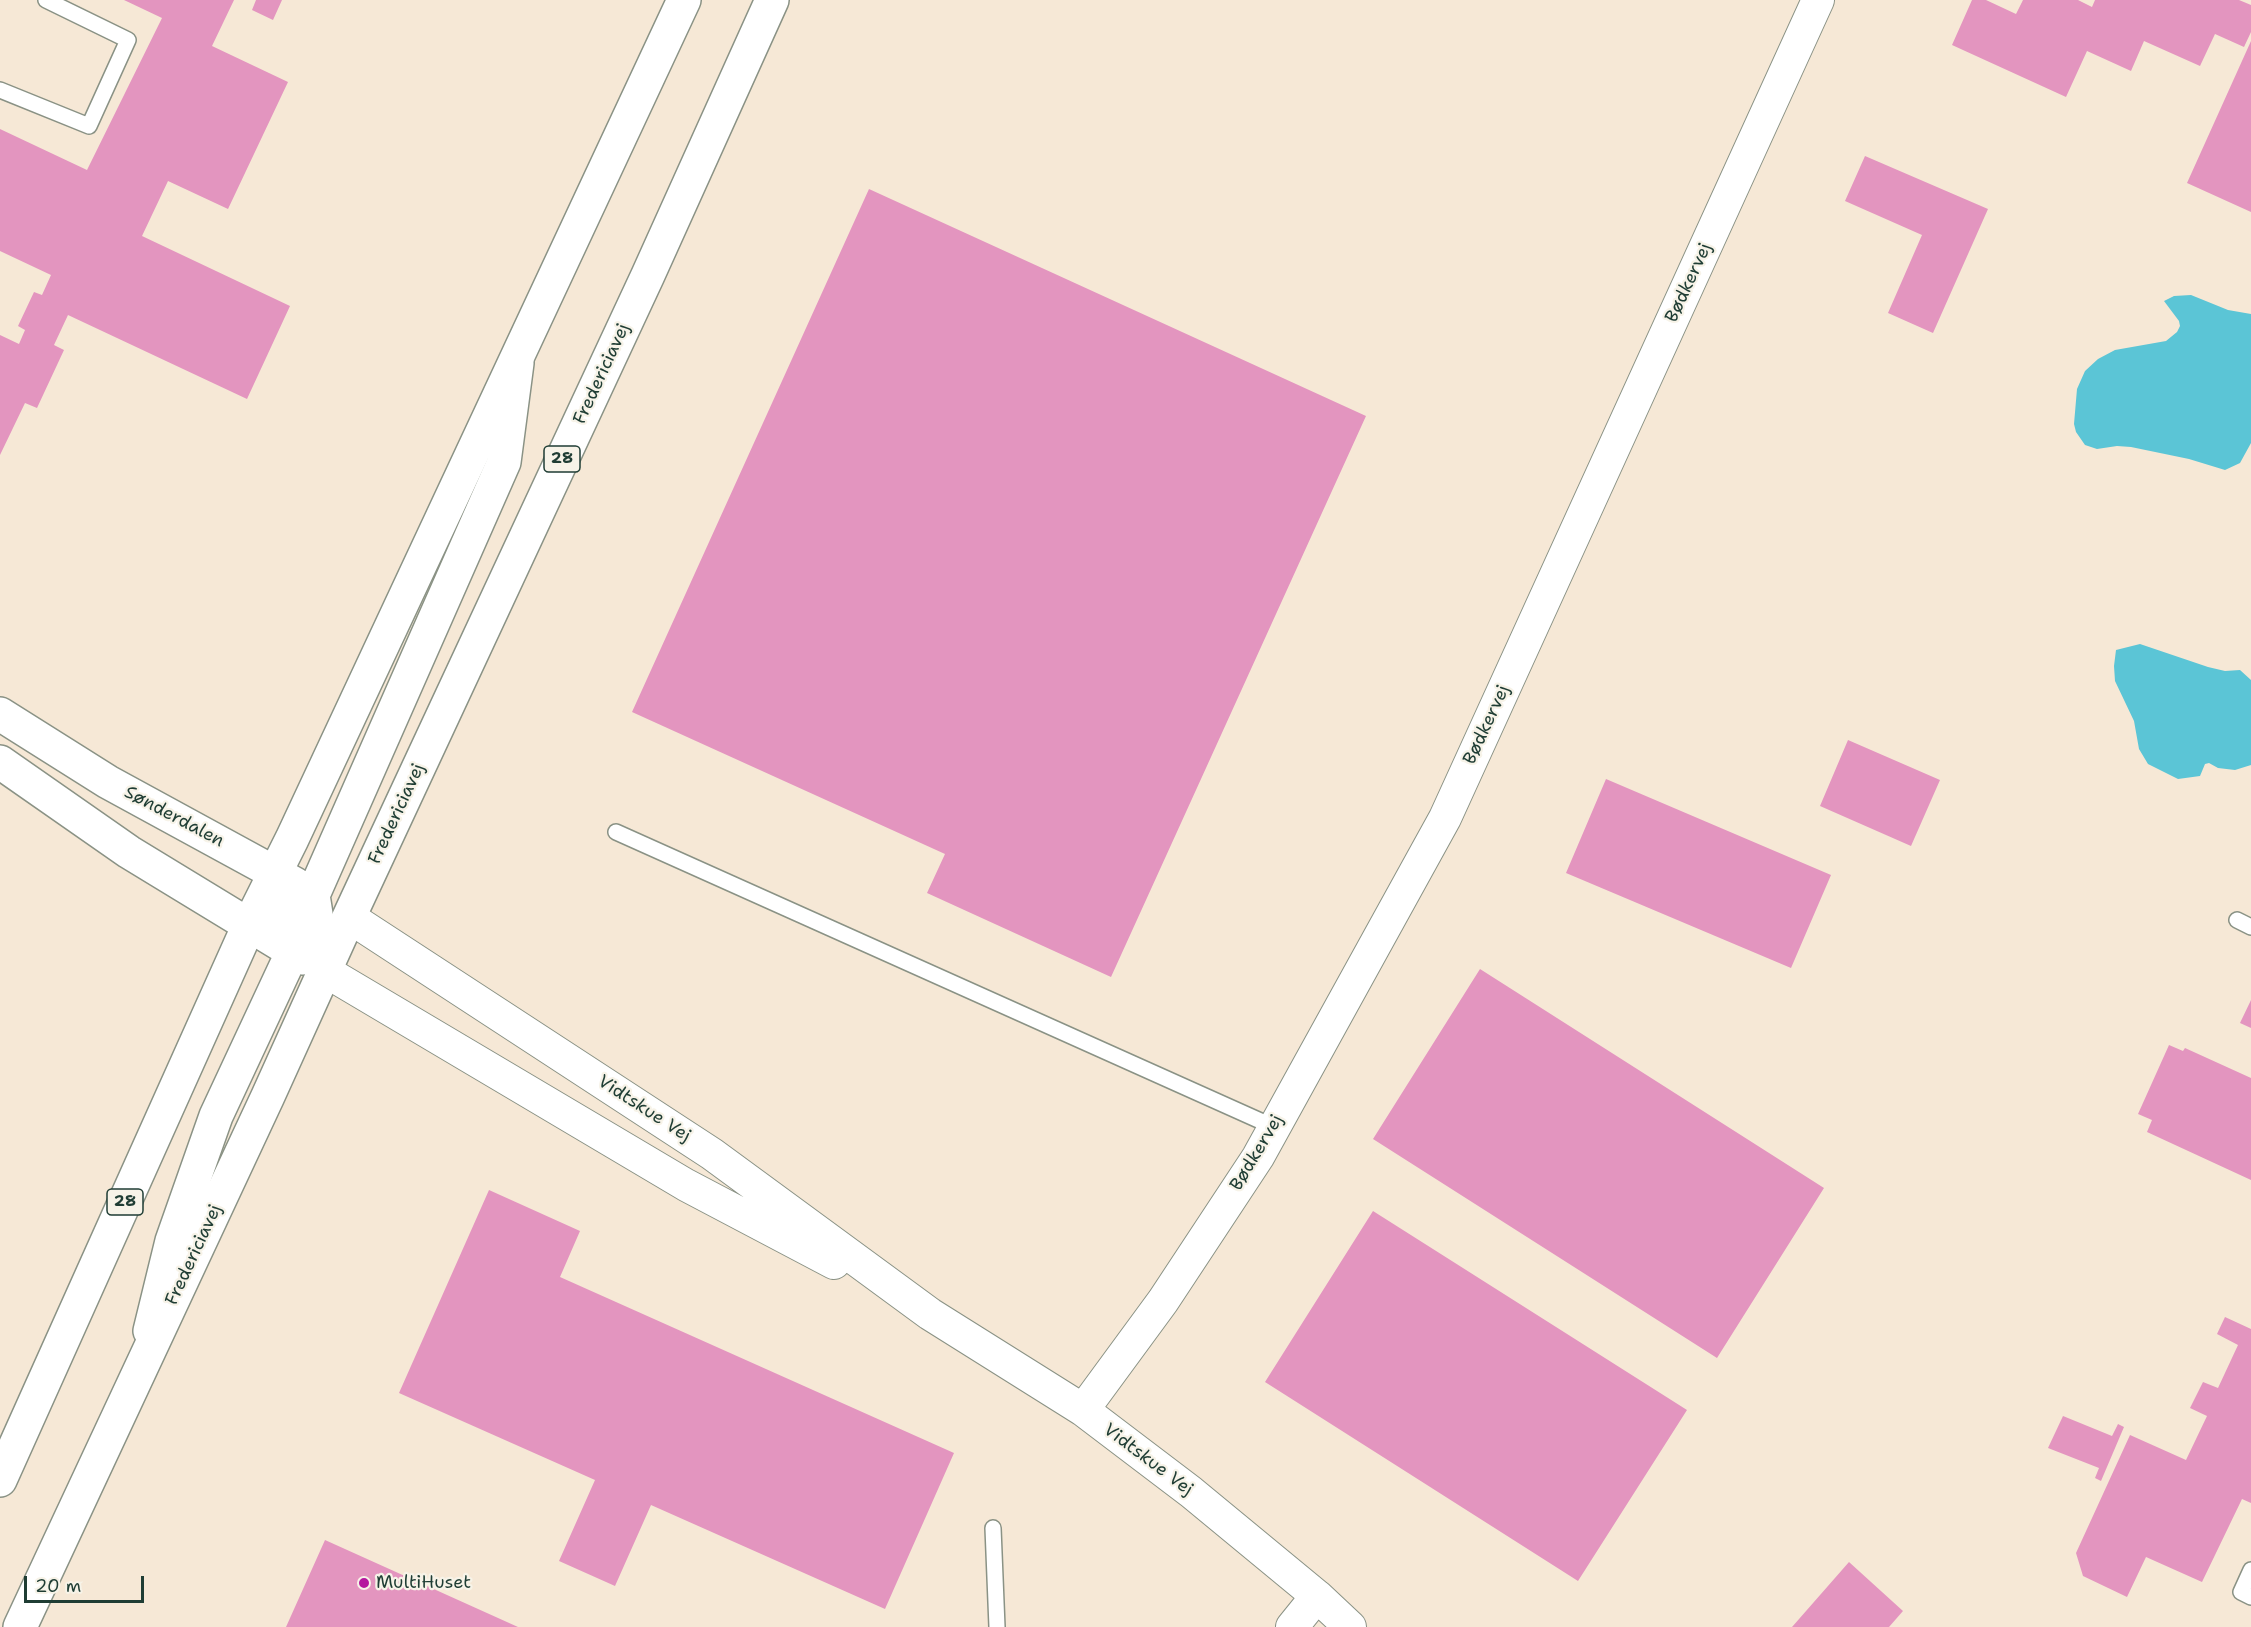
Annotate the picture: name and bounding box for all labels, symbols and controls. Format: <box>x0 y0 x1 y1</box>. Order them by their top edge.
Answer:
street label: Bødkervej <box>1661 240 1717 326</box>
street label: Fredericiavej <box>569 320 635 428</box>
road number: 28 <box>544 446 580 472</box>
street label: Bødkervej <box>1459 682 1515 768</box>
street label: Fredericiavej <box>364 760 430 868</box>
street label: Sønderdalen <box>120 782 228 852</box>
street label: Vidtskue Vej <box>593 1071 695 1147</box>
street label: Bødkervej <box>1226 1111 1288 1195</box>
road number: 28 <box>107 1189 143 1215</box>
street label: Fredericiavej <box>161 1201 227 1309</box>
street label: Vidtskue Vej <box>1099 1419 1197 1501</box>
scale bar <box>27 1564 147 1602</box>
place label: MultiHuset <box>376 1572 471 1594</box>
text: 20 m <box>35 1574 81 1598</box>
marker: MultiHuset <box>357 1576 371 1590</box>

